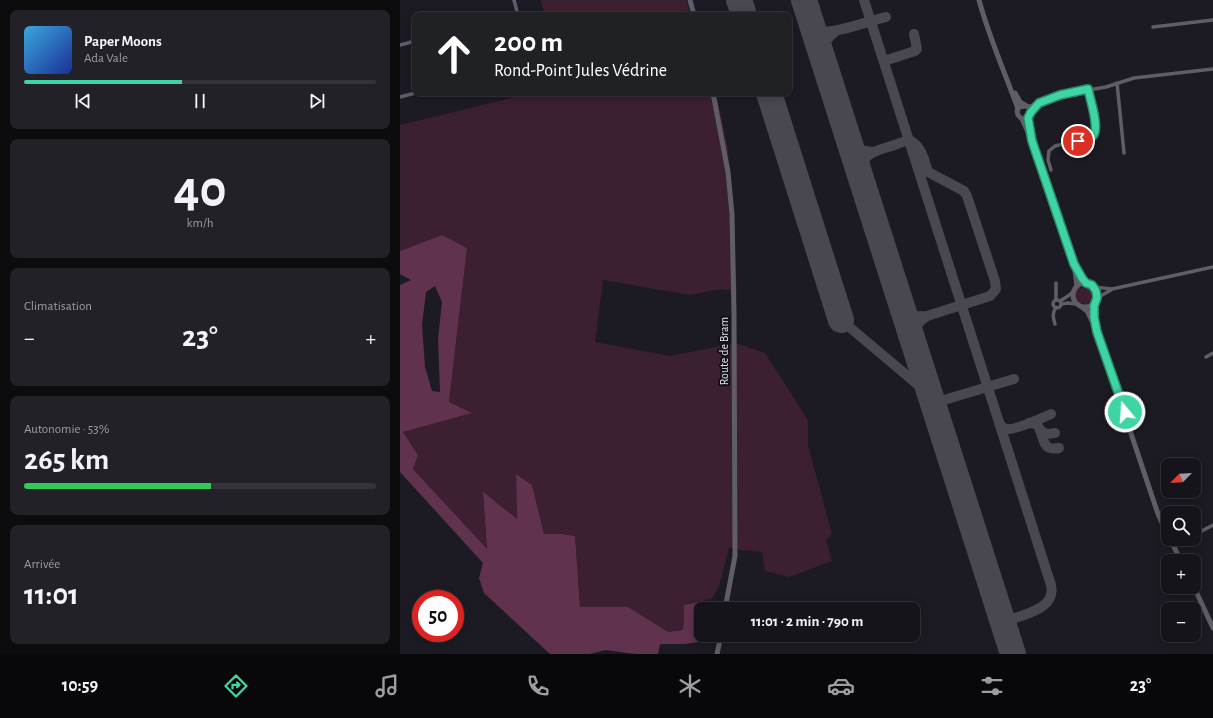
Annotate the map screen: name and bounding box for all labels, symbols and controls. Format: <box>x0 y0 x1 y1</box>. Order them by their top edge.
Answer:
icon: ahead <box>428 28 480 80</box>
text: 200 m <box>494 29 563 57</box>
text: Paper Moons <box>84 34 162 49</box>
text: Ada Vale <box>84 52 128 65</box>
text: Rond-Point Jules Védrine <box>494 62 667 80</box>
icon: previous <box>72 90 94 112</box>
icon: pause <box>189 90 211 112</box>
icon: next <box>306 90 328 112</box>
pin <box>1061 124 1095 158</box>
icon: arrive <box>1067 130 1089 152</box>
text: 40 <box>173 164 227 216</box>
text: km/h <box>187 217 213 230</box>
text: Climatisation <box>24 300 92 313</box>
street label: Route de Bram <box>718 317 730 385</box>
text: 23° <box>182 322 218 352</box>
text: − <box>24 327 35 349</box>
text: + <box>365 327 376 349</box>
position arrow <box>1104 391 1146 433</box>
text: Autonomie · 53% <box>24 423 109 436</box>
text: 265 km <box>24 445 109 475</box>
north arrow <box>1161 458 1201 498</box>
map controls <box>1161 458 1201 642</box>
button: search <box>1161 506 1201 546</box>
button: + <box>1161 554 1201 594</box>
text: Arrivée <box>24 558 60 571</box>
text: 11:01 <box>24 580 79 610</box>
speed limit sign: 50 <box>412 590 464 642</box>
button: − <box>1161 602 1201 642</box>
text: 11:01 · 2 min · 790 m <box>751 614 863 629</box>
icon: directions <box>222 672 250 700</box>
icon: music <box>373 672 401 700</box>
icon: phone <box>524 672 552 700</box>
icon: climate <box>676 672 704 700</box>
icon: car <box>827 672 855 700</box>
icon: filters <box>978 672 1006 700</box>
text: 10:59 <box>62 677 98 695</box>
text: 23° <box>1130 677 1151 695</box>

